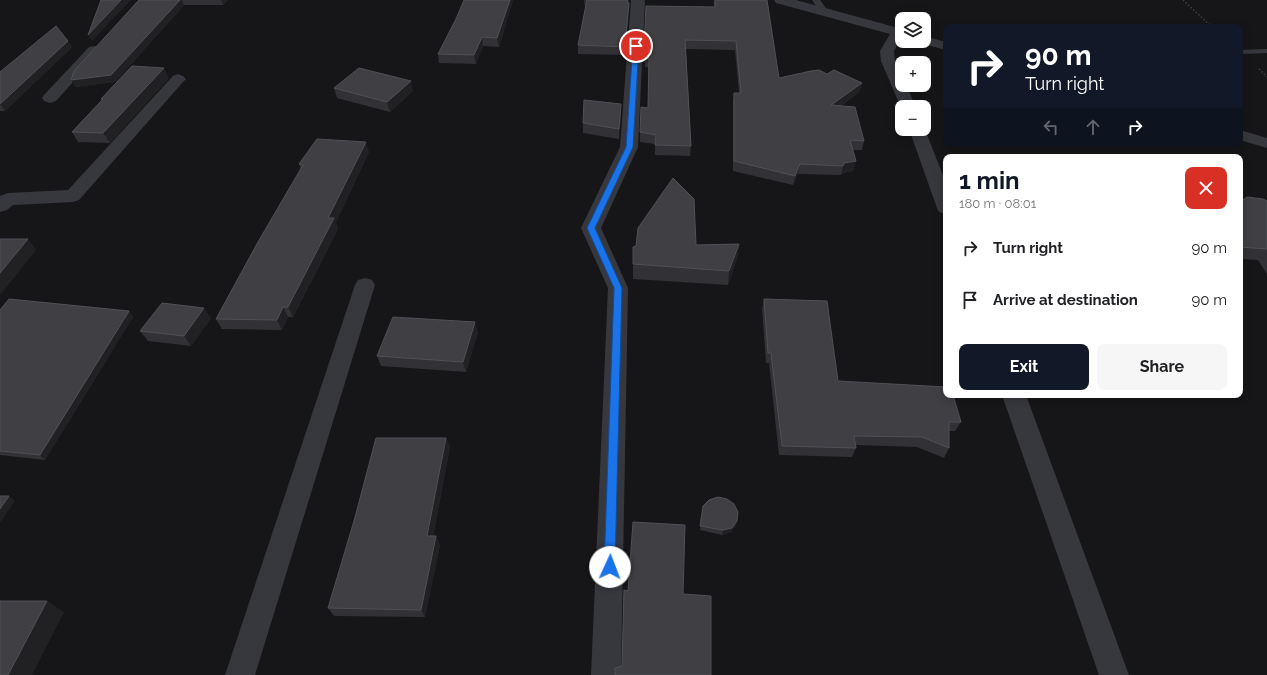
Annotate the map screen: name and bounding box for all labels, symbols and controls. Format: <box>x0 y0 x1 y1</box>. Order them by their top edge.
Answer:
map controls <box>895 12 931 136</box>
button: layers <box>895 12 931 48</box>
pin <box>619 29 653 63</box>
icon: arrive <box>625 35 647 57</box>
text: 90 m <box>1025 39 1091 72</box>
icon: right <box>959 40 1011 92</box>
button: + <box>895 56 931 92</box>
text: Turn right <box>1025 73 1104 94</box>
button: − <box>895 100 931 136</box>
icon: left <box>1040 116 1062 138</box>
icon: ahead <box>1082 116 1104 138</box>
icon: right <box>1124 116 1146 138</box>
text: 1 min <box>959 166 1020 195</box>
button: close <box>1185 167 1227 209</box>
text: 180 m · 08:01 <box>959 196 1036 211</box>
icon: right <box>959 237 981 259</box>
text: Turn right <box>993 239 1063 257</box>
text: 90 m <box>1191 239 1227 257</box>
icon: arrive <box>959 289 981 311</box>
text: Arrive at destination <box>993 291 1138 309</box>
text: 90 m <box>1191 291 1227 309</box>
button: Exit <box>959 344 1089 390</box>
button: Share <box>1097 344 1227 390</box>
position arrow <box>589 546 631 588</box>

